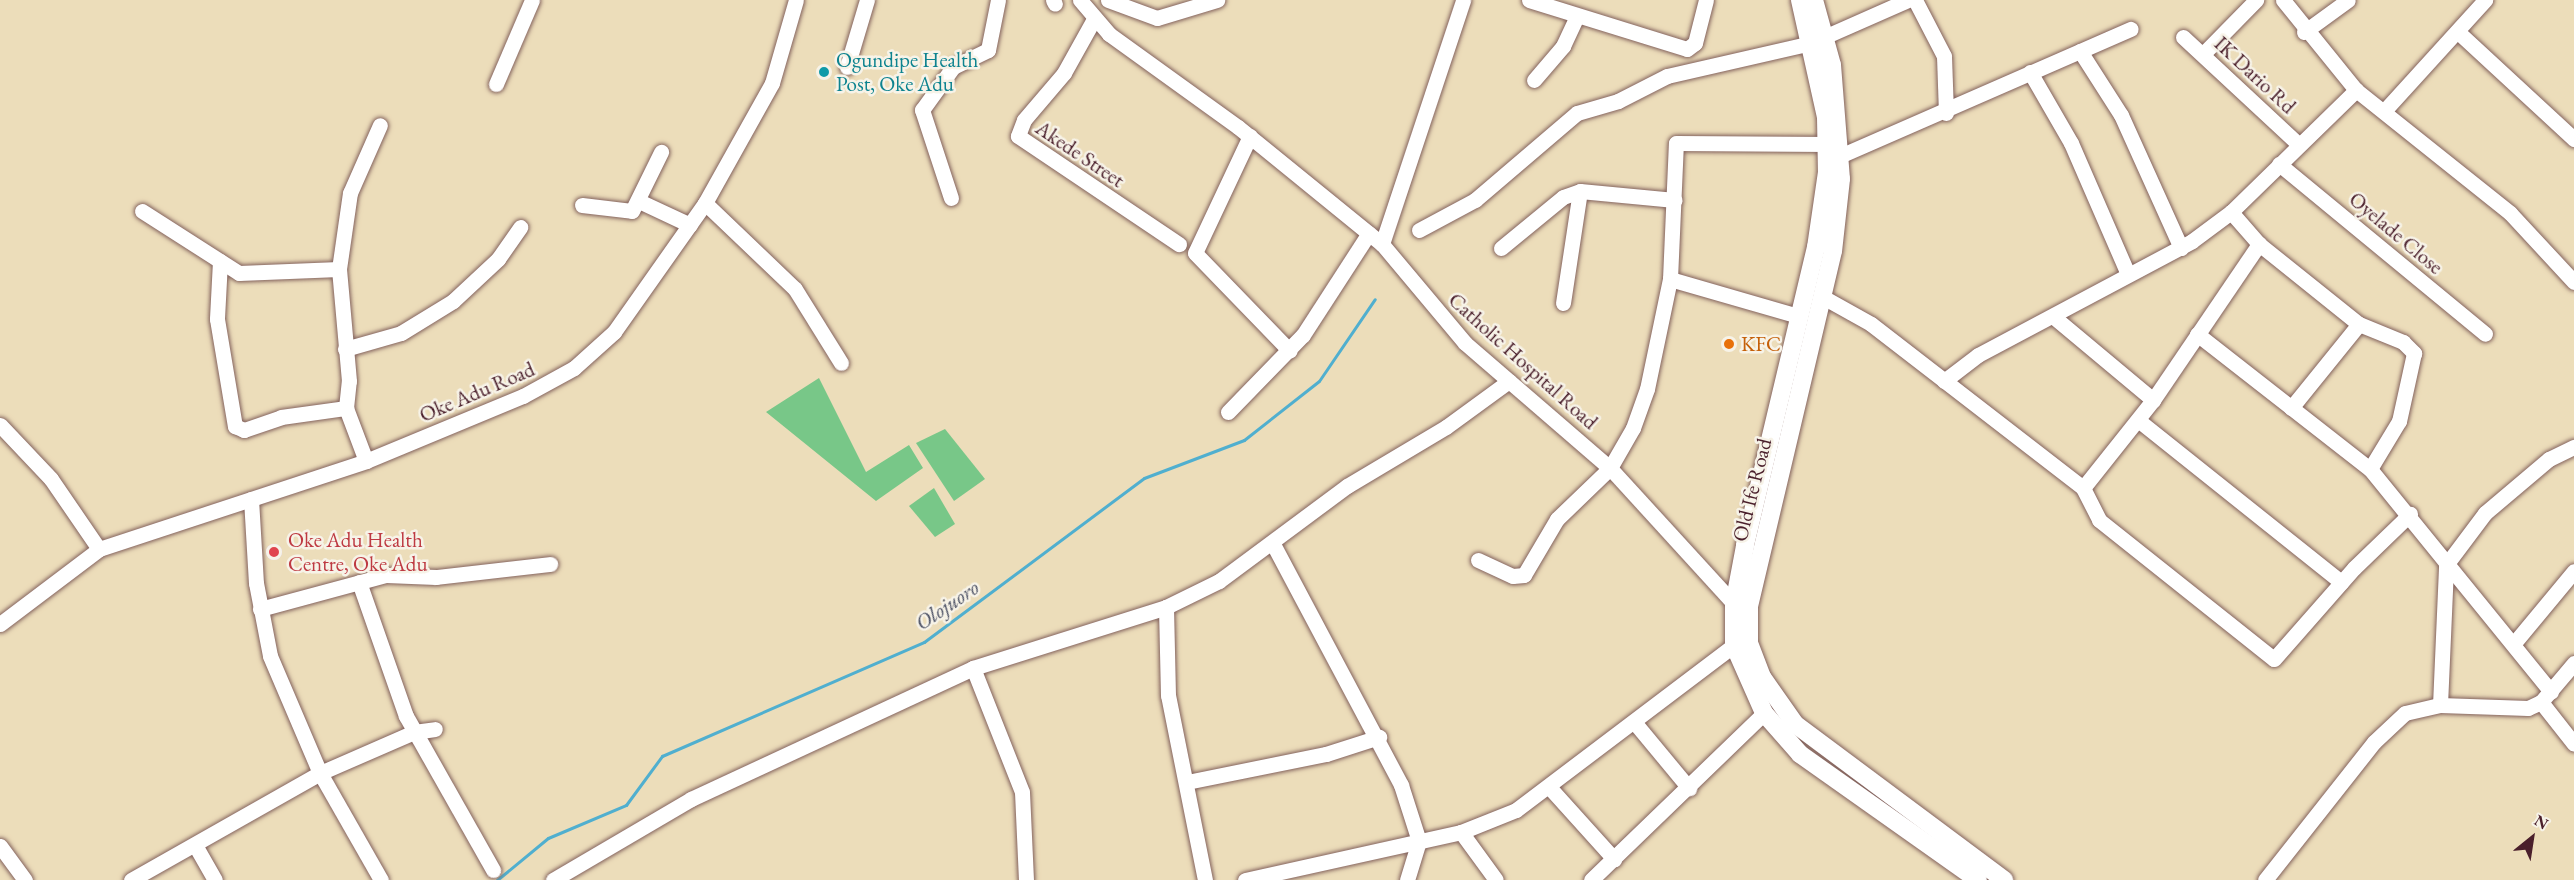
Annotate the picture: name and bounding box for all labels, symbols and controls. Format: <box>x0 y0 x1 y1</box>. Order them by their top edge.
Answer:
street label: IK Dario Rd <box>2209 31 2301 119</box>
place label: Ogundipe Health Post, Oke Adu <box>836 47 978 97</box>
marker: Ogundipe Health Post, Oke Adu <box>817 65 831 79</box>
street label: Akede Street <box>1031 115 1129 193</box>
street label: Oyelade Close <box>2344 187 2448 279</box>
street label: Catholic Hospital Road <box>1443 287 1603 435</box>
place label: KFC <box>1741 331 1781 357</box>
marker: KFC <box>1722 337 1736 351</box>
street label: Oke Adu Road <box>416 356 538 428</box>
street label: Old Ife Road <box>1727 436 1777 544</box>
place label: Oke Adu Health Centre, Oke Adu <box>288 527 428 577</box>
marker: Oke Adu Health Centre, Oke Adu <box>265 543 283 561</box>
water label: Olojuoro <box>910 574 984 636</box>
north arrow <box>2502 808 2562 868</box>
text: N <box>2530 810 2552 834</box>

